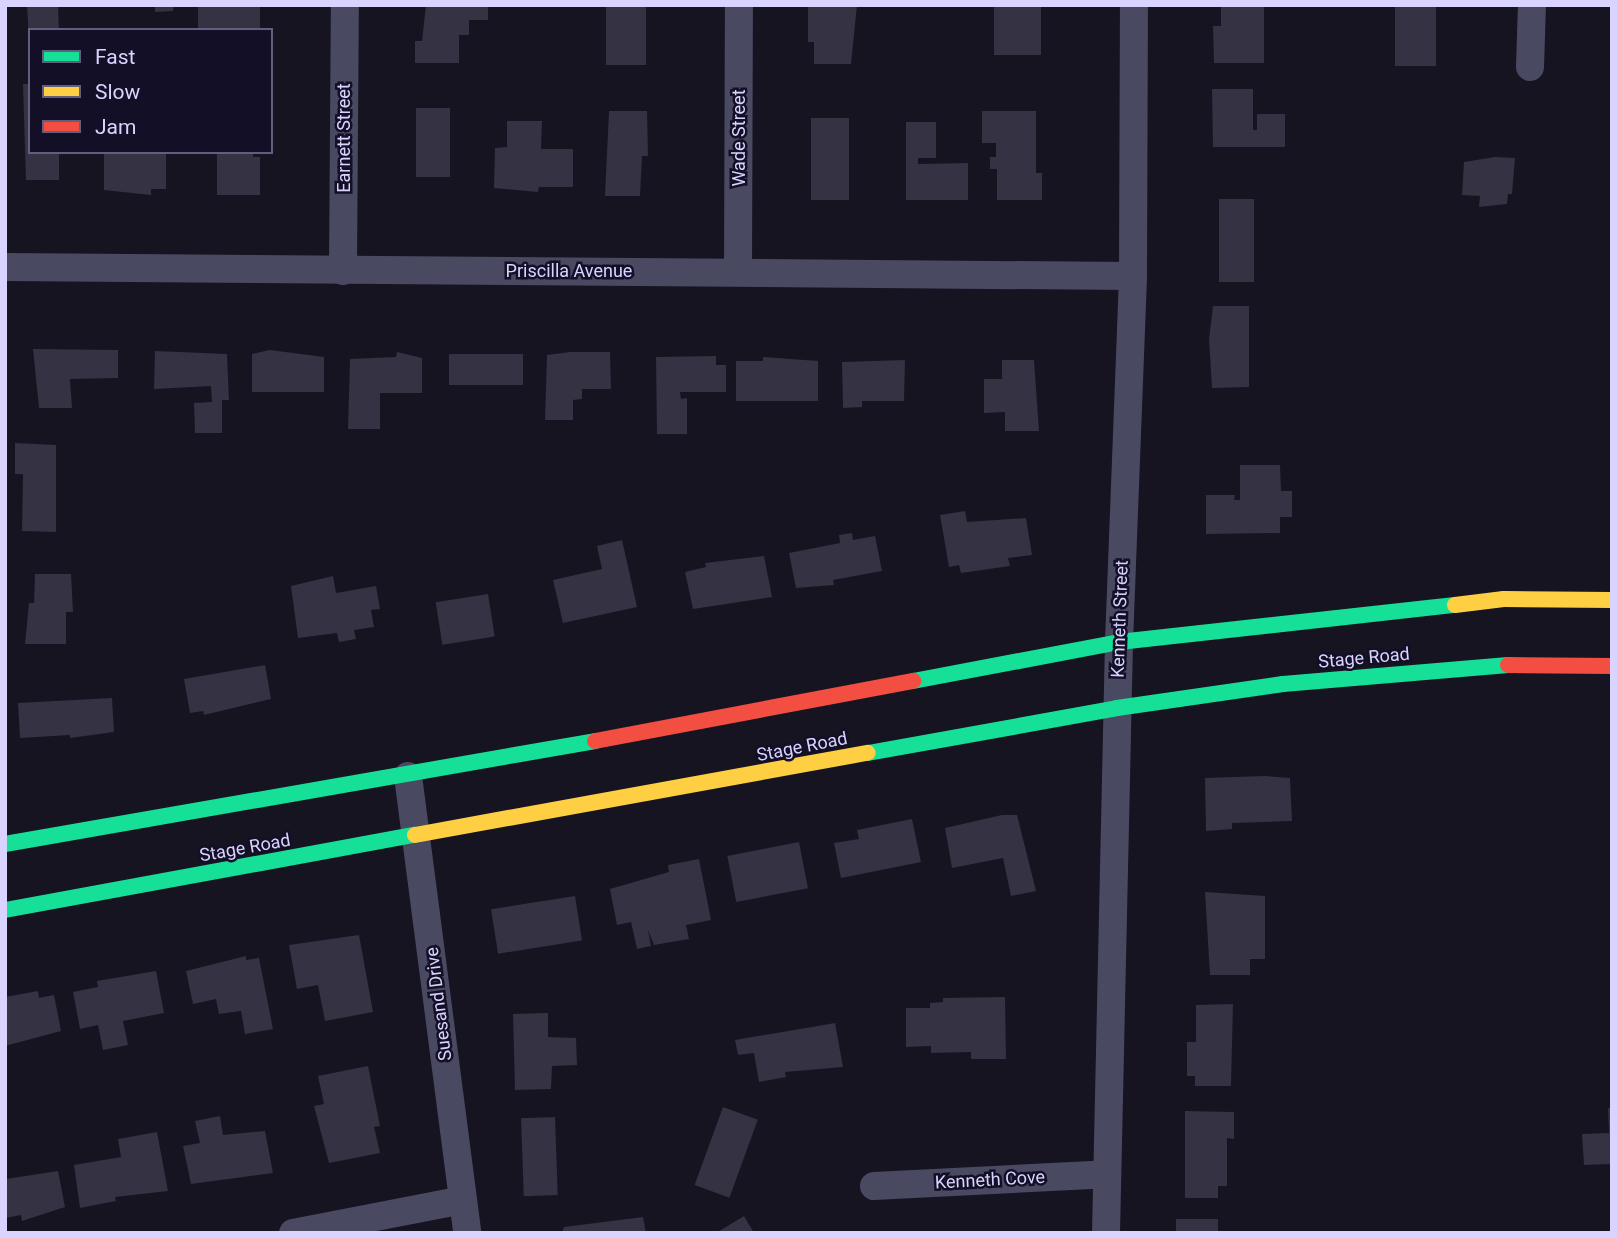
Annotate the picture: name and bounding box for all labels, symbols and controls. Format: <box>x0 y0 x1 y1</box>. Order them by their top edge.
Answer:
legend <box>28 28 273 154</box>
text: Fast <box>95 45 135 69</box>
text: Slow <box>95 80 140 104</box>
street label: Earnett Street <box>333 83 355 193</box>
street label: Wade Street <box>728 89 750 187</box>
text: Jam <box>95 115 136 139</box>
street label: Priscilla Avenue <box>506 260 632 282</box>
street label: Kenneth Street <box>1107 560 1133 678</box>
street label: Stage Road <box>1317 643 1411 673</box>
street label: Stage Road <box>755 728 849 766</box>
street label: Stage Road <box>198 829 292 867</box>
street label: Suesand Drive <box>421 946 457 1062</box>
street label: Kenneth Cove <box>934 1166 1046 1194</box>

